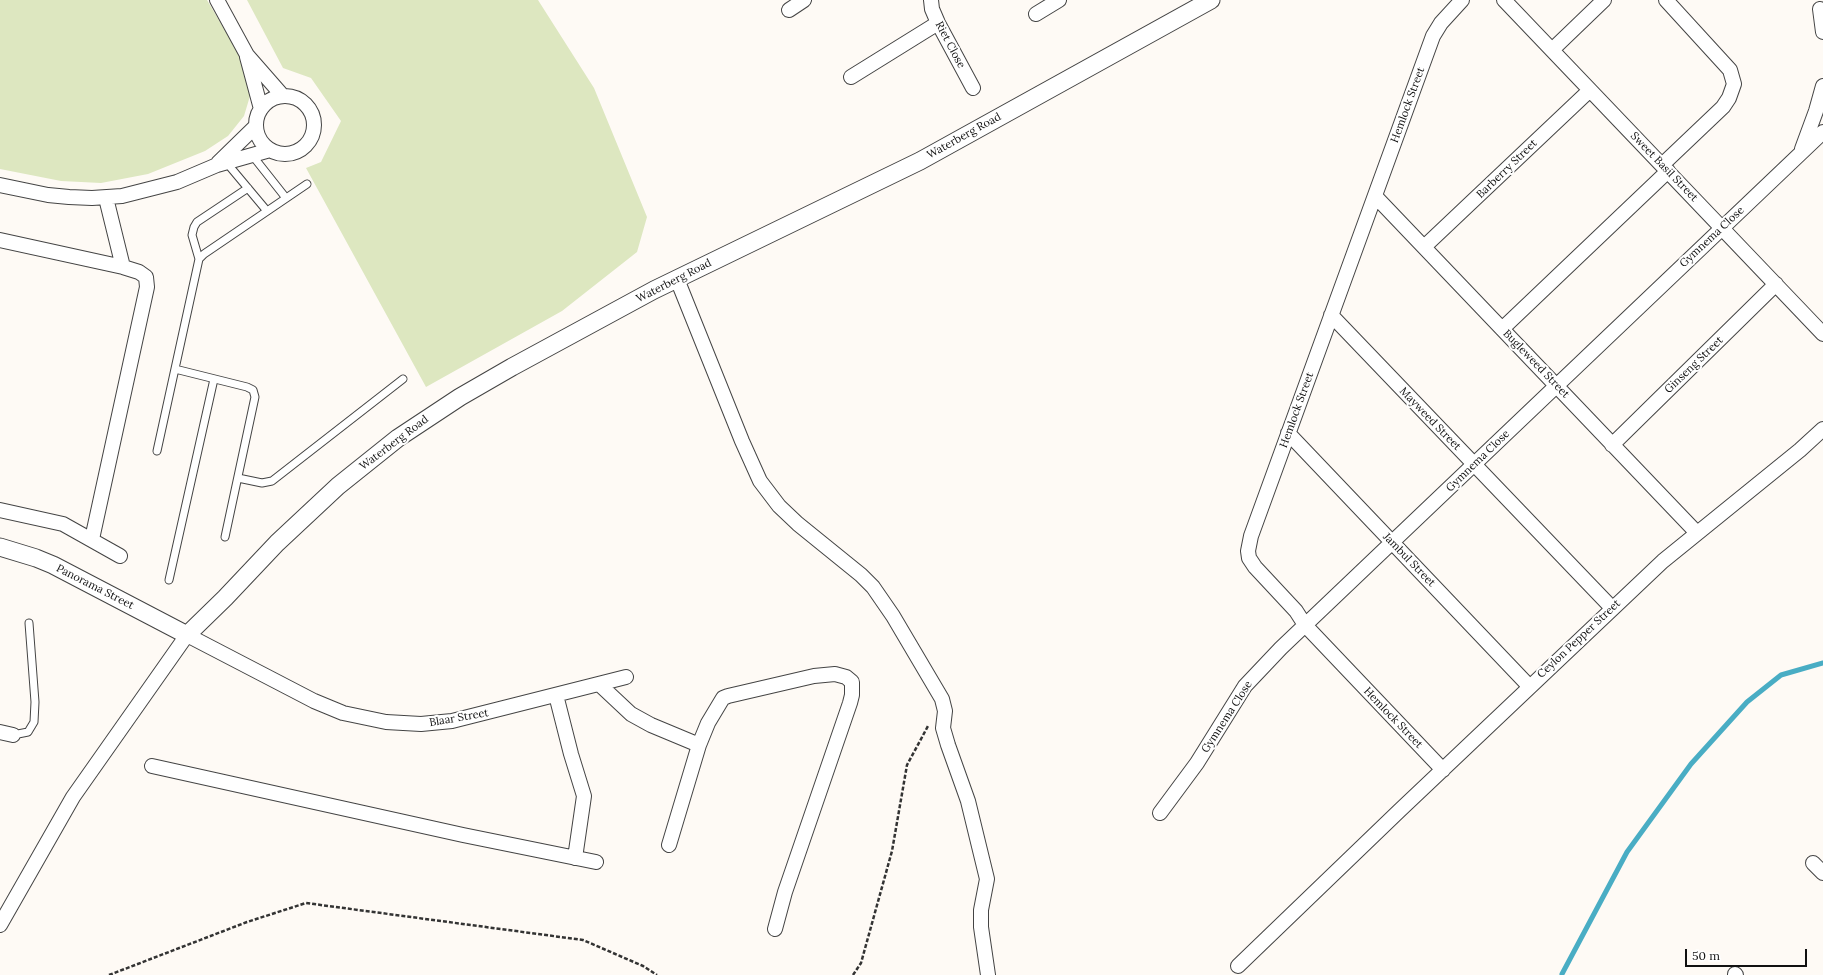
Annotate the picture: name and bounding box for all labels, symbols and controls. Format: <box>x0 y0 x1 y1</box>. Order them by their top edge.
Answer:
street label: Riet Close <box>932 19 968 71</box>
street label: Hemlock Street <box>1388 65 1428 145</box>
street label: Waterberg Road <box>925 110 1003 162</box>
street label: Sweet Basil Street <box>1627 129 1701 205</box>
street label: Barberry Street <box>1474 137 1540 201</box>
street label: Gymnema Close <box>1677 204 1747 270</box>
street label: Waterberg Road <box>634 256 714 306</box>
street label: Bugleweed Street <box>1500 327 1572 401</box>
street label: Ginseng Street <box>1662 334 1726 396</box>
street label: Hemlock Street <box>1277 370 1317 450</box>
street label: Mayweed Street <box>1397 385 1463 453</box>
street label: Waterberg Road <box>357 413 431 473</box>
street label: Gymnema Close <box>1443 427 1513 495</box>
street label: Jambul Street <box>1380 530 1438 590</box>
street label: Panorama Street <box>54 562 136 612</box>
street label: Ceylon Pepper Street <box>1535 597 1623 681</box>
street label: Gymnema Close <box>1199 679 1255 755</box>
street label: Hemlock Street <box>1361 685 1425 751</box>
street label: Blaar Street <box>428 706 490 730</box>
scale bar <box>1687 941 1809 967</box>
text: 50 m <box>1692 948 1720 963</box>

